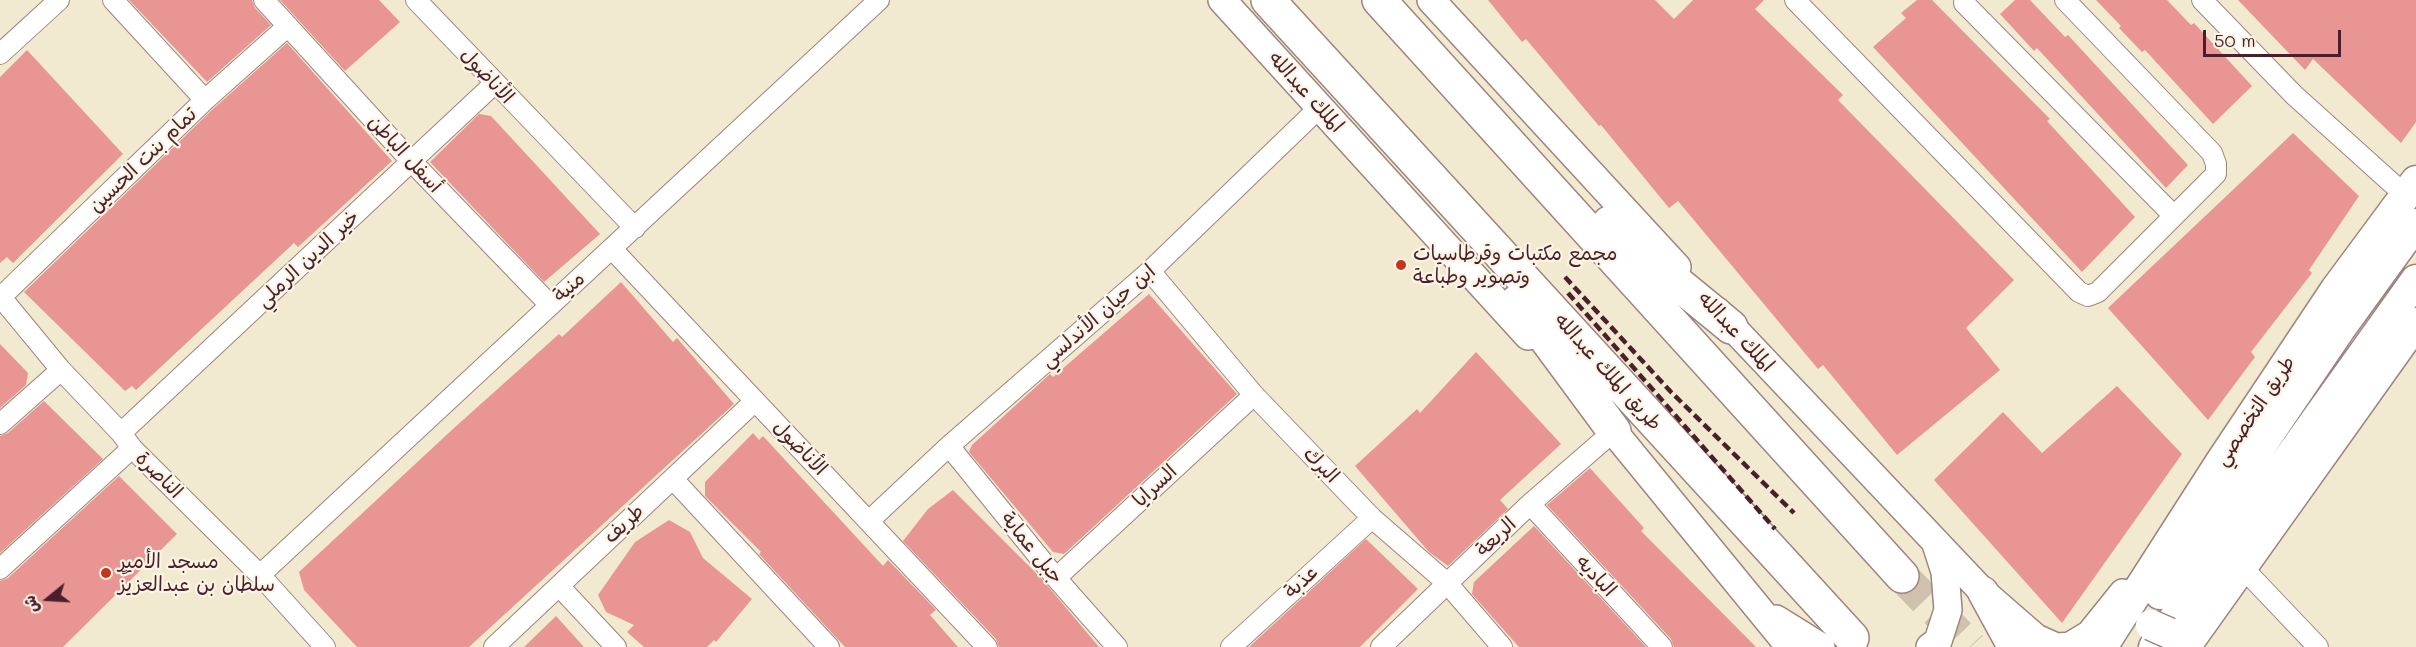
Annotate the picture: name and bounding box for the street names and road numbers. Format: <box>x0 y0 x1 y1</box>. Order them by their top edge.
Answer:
street label: الأناضول <box>455 43 519 109</box>
street label: الملك عبدالله <box>1263 46 1349 138</box>
street label: تمام بنت الحسين <box>84 102 202 218</box>
street label: أسفل الباطن <box>363 110 447 198</box>
street label: خير الدين الرملي <box>252 205 364 313</box>
street label: ابن حيان الأندلسي <box>1035 259 1161 373</box>
street label: منية <box>548 267 590 307</box>
street label: الملك عبدالله <box>1693 287 1779 377</box>
street label: طريق الملك عبدالله <box>1549 308 1667 436</box>
street label: طريق التخصصي <box>2209 352 2301 470</box>
street label: الأناضول <box>768 415 832 481</box>
street label: البرك <box>1298 442 1344 488</box>
street label: الناصرة <box>130 446 188 504</box>
street label: السرايا <box>1128 460 1182 512</box>
street label: طريف <box>599 499 649 549</box>
street label: جبل عماية <box>996 507 1068 589</box>
street label: الريعة <box>1471 512 1521 562</box>
street label: الباديه <box>1571 550 1621 602</box>
street label: عذبة <box>1279 560 1323 604</box>

